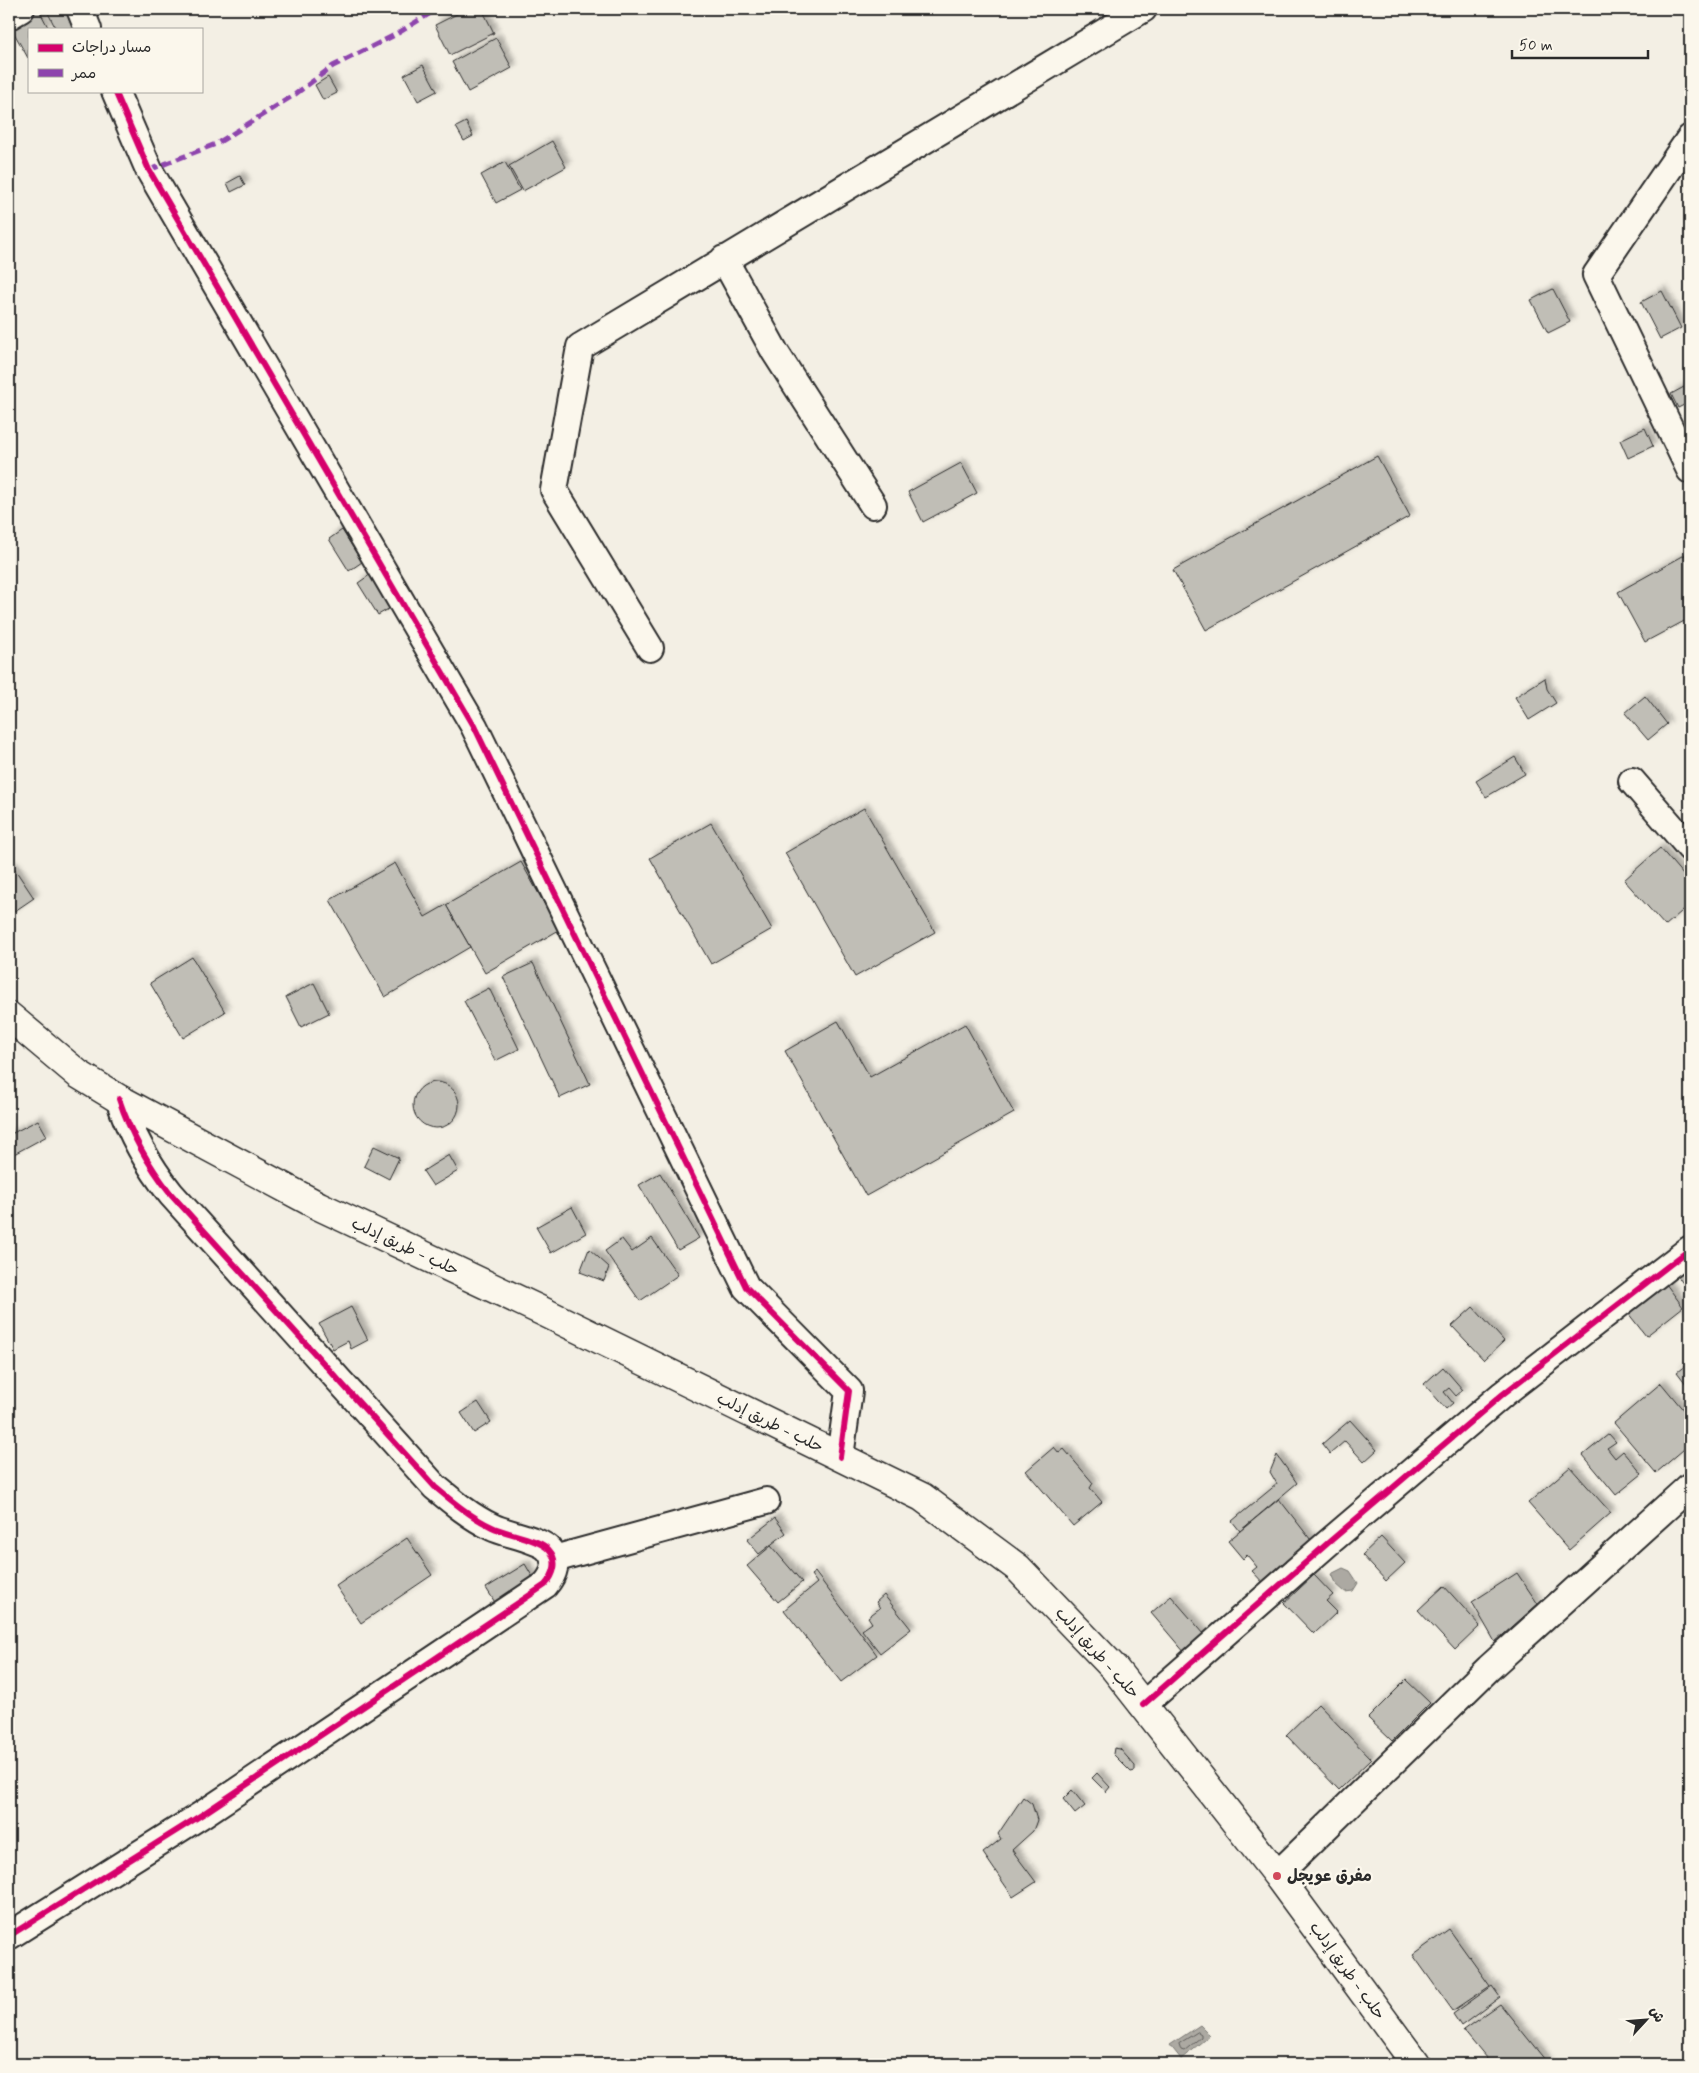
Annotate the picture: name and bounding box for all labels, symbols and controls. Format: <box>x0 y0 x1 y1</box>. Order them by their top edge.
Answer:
legend <box>28 28 202 92</box>
scale bar <box>1512 28 1648 60</box>
text: 50 m <box>1519 36 1553 56</box>
text: مسار دراجات <box>72 38 151 58</box>
text: ممر <box>70 64 96 84</box>
street label: حلب - طريق إدلب <box>348 1213 462 1281</box>
street label: حلب - طريق إدلب <box>713 1388 827 1458</box>
street label: حلب - طريق إدلب <box>1050 1603 1144 1703</box>
place label: مفرق عويجل <box>1287 1866 1372 1887</box>
marker: مفرق عويجل <box>1271 1870 1283 1882</box>
street label: حلب - طريق إدلب <box>1304 1918 1390 2024</box>
north arrow <box>1622 1996 1672 2046</box>
text: ش <box>1645 2004 1668 2026</box>

